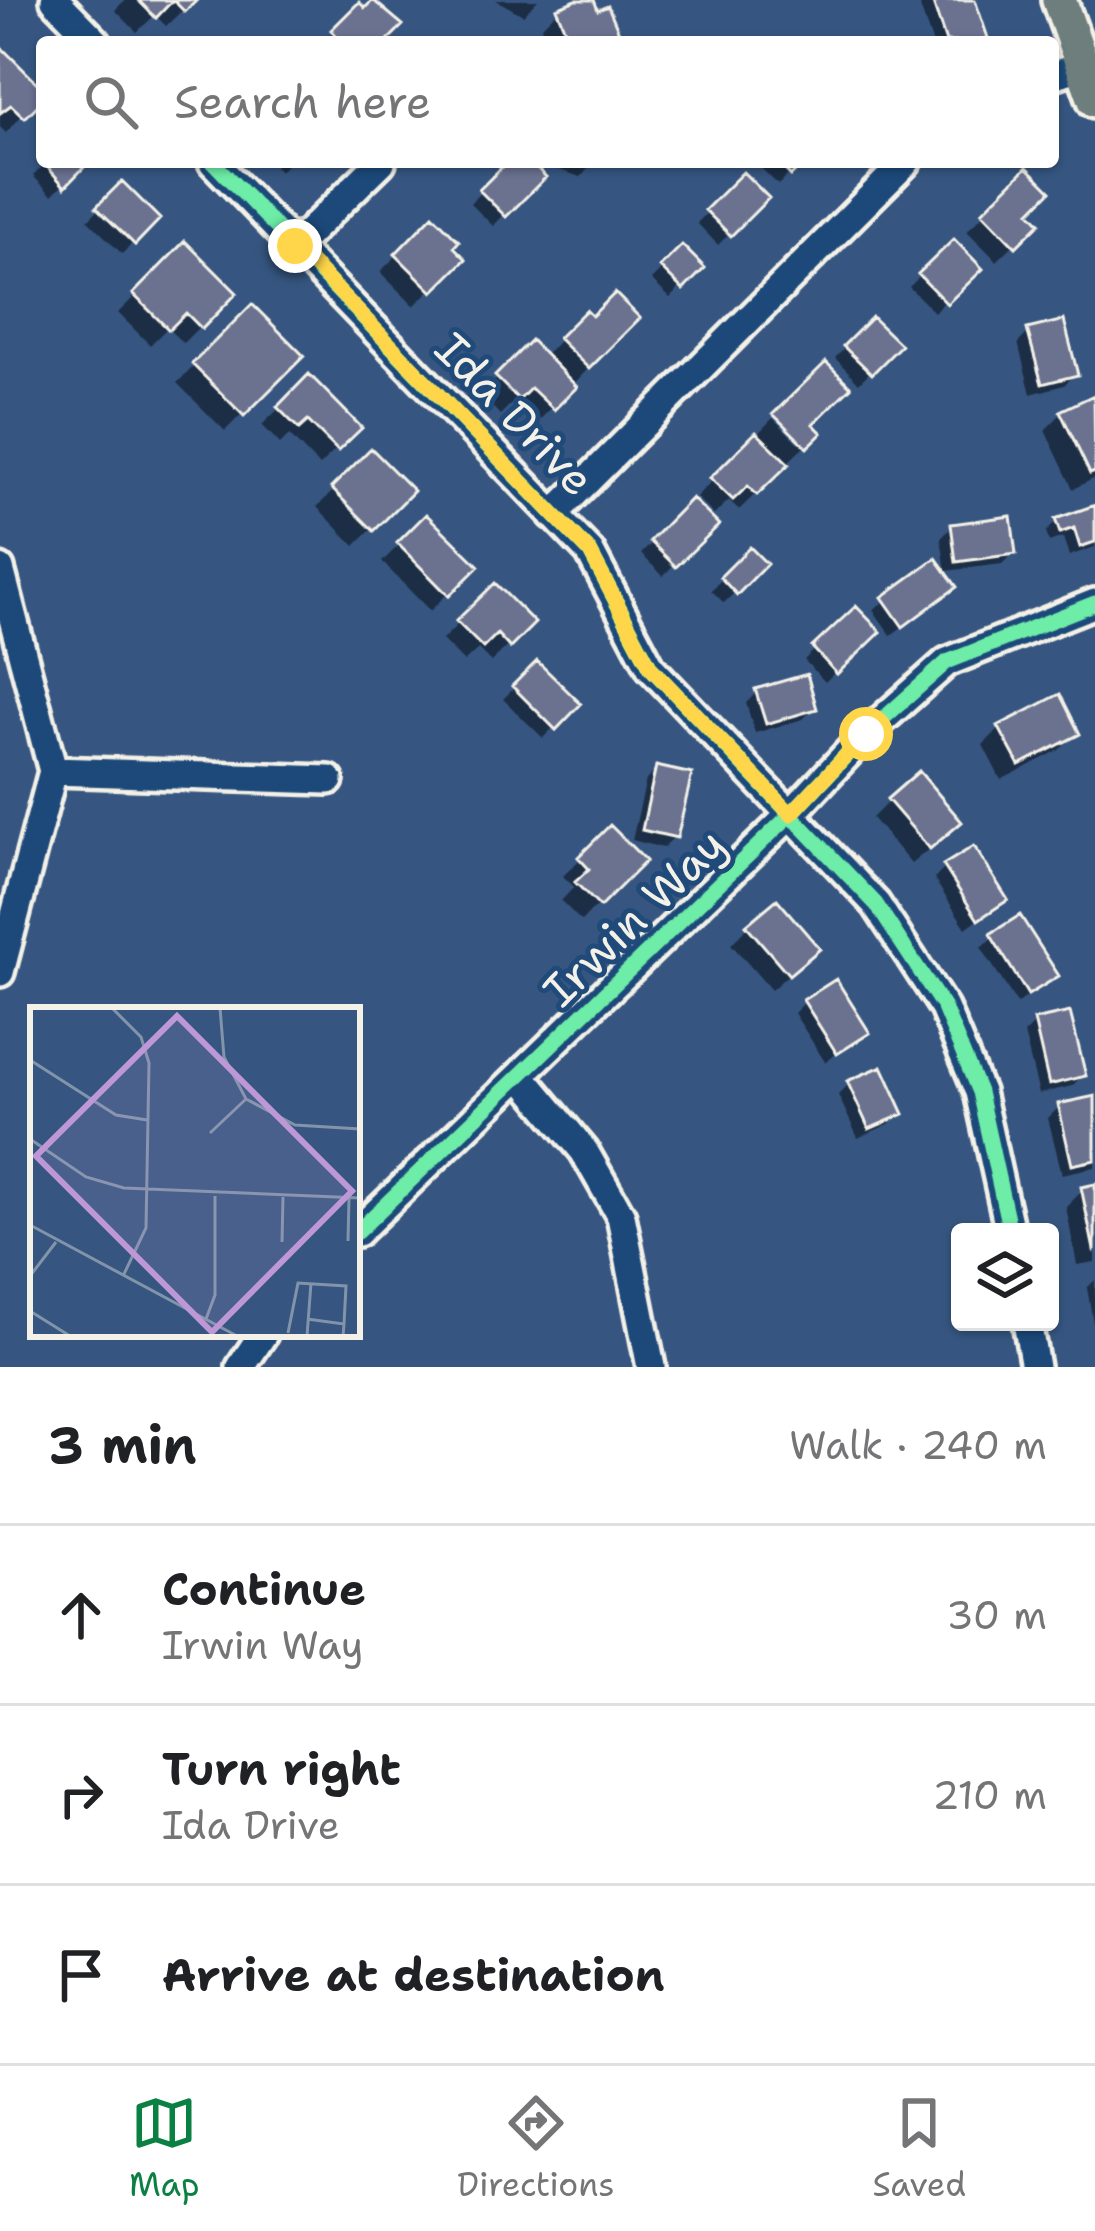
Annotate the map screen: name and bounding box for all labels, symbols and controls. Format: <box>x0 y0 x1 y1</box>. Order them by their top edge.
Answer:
search box <box>36 36 1059 168</box>
icon: search <box>78 69 144 135</box>
text: Search here <box>174 72 431 132</box>
route end <box>268 219 322 273</box>
street label: Ida Drive <box>422 319 608 509</box>
route start <box>839 707 893 761</box>
street label: Irwin Way <box>530 815 738 1019</box>
inset map <box>30 1007 360 1337</box>
map controls <box>951 1223 1059 1331</box>
button: layers <box>951 1223 1059 1331</box>
text: 3 min <box>48 1411 197 1479</box>
text: Walk · 240 m <box>789 1419 1047 1471</box>
text: Continue <box>162 1559 366 1619</box>
icon: ahead <box>48 1582 114 1648</box>
text: 30 m <box>946 1589 1047 1641</box>
text: Irwin Way <box>162 1619 363 1671</box>
text: Turn right <box>162 1739 401 1799</box>
icon: right <box>48 1762 114 1828</box>
text: 210 m <box>932 1769 1047 1821</box>
text: Ida Drive <box>162 1799 340 1851</box>
icon: arrive <box>48 1942 114 2008</box>
text: Arrive at destination <box>162 1945 665 2005</box>
tab: Map <box>129 2090 200 2207</box>
tab: Directions <box>457 2090 615 2207</box>
tab: Saved <box>872 2090 966 2207</box>

